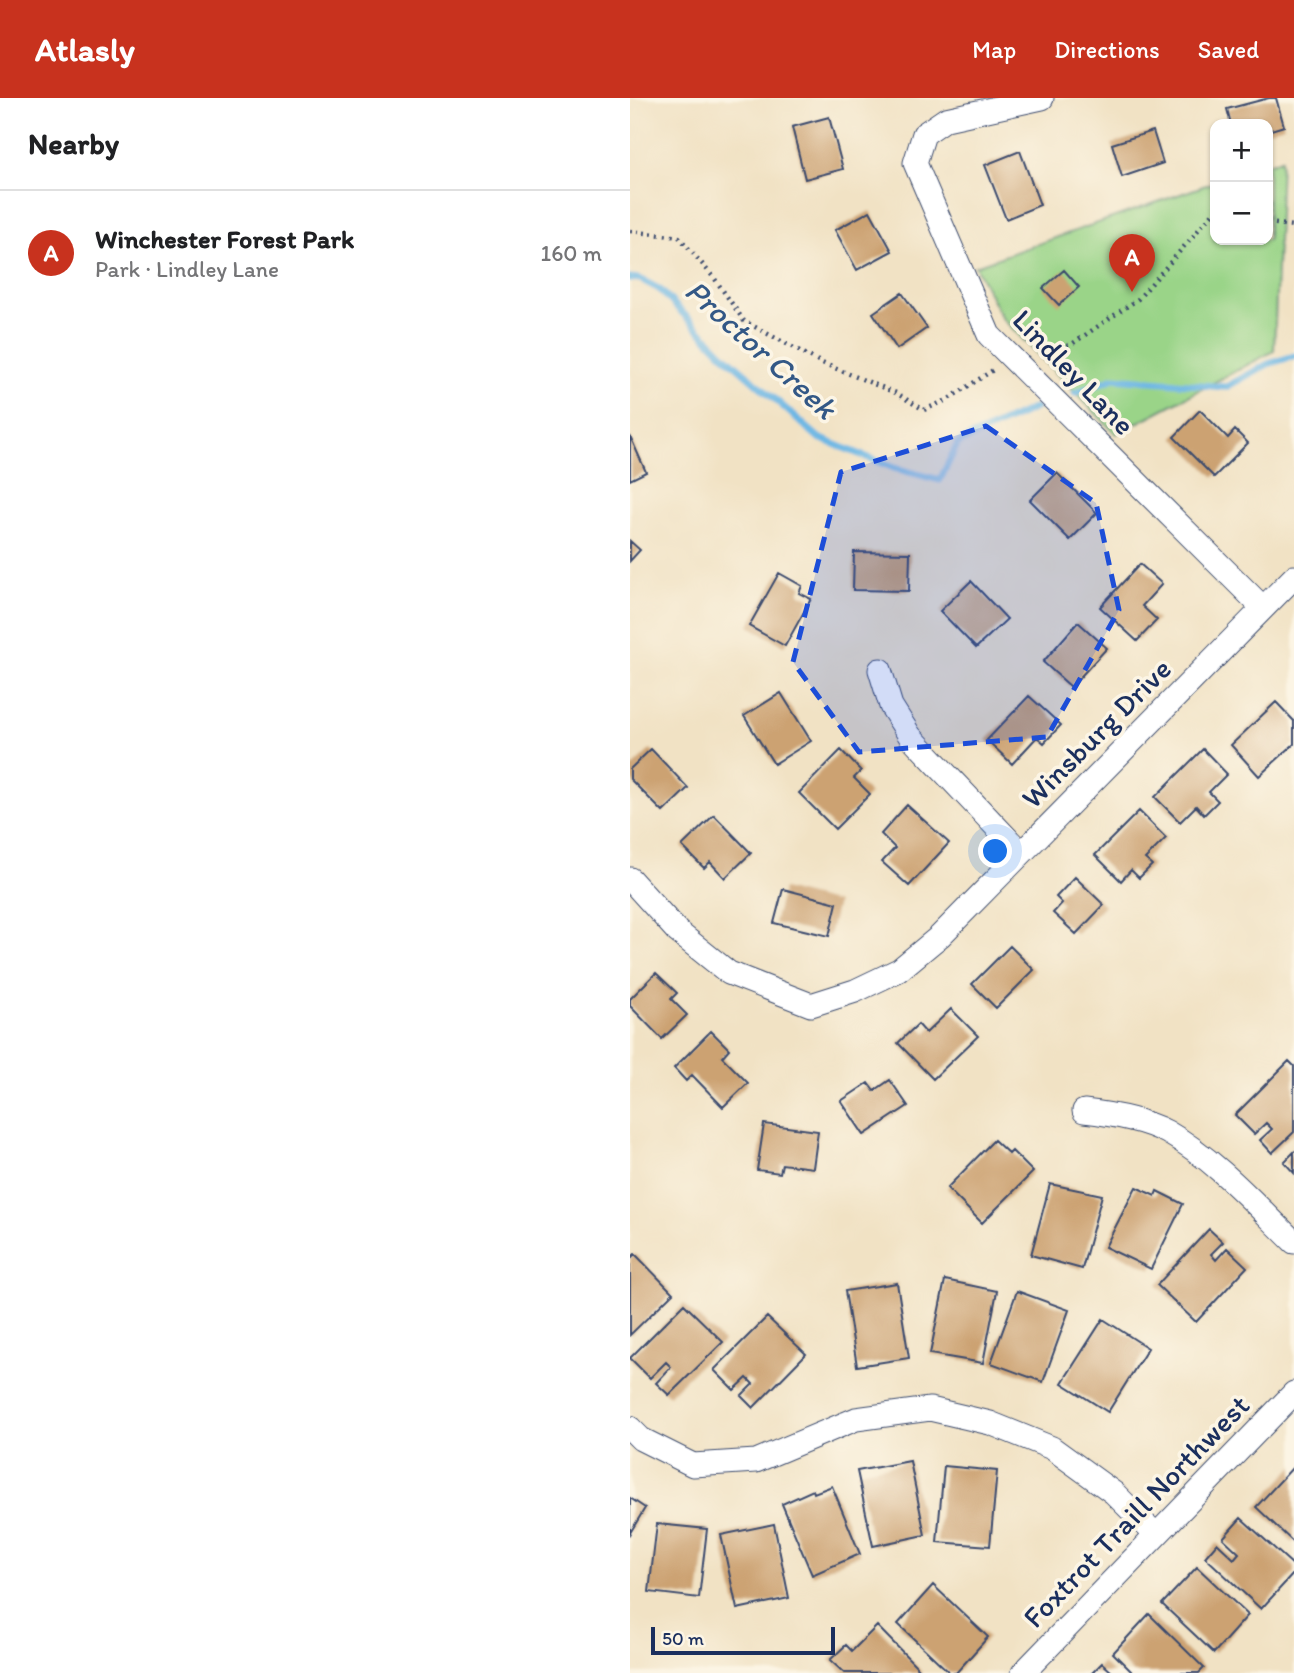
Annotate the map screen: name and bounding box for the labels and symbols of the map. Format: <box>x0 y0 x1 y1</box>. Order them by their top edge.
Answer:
pin: A <box>1109 234 1155 292</box>
water label: Proctor Creek <box>678 271 845 428</box>
street label: Lindley Lane <box>1005 301 1143 443</box>
street label: Winsburg Drive <box>1013 650 1179 816</box>
your location <box>978 834 1012 868</box>
street label: Foxtrot Traill Northwest <box>1015 1387 1257 1635</box>
scale bar <box>651 1624 835 1656</box>

